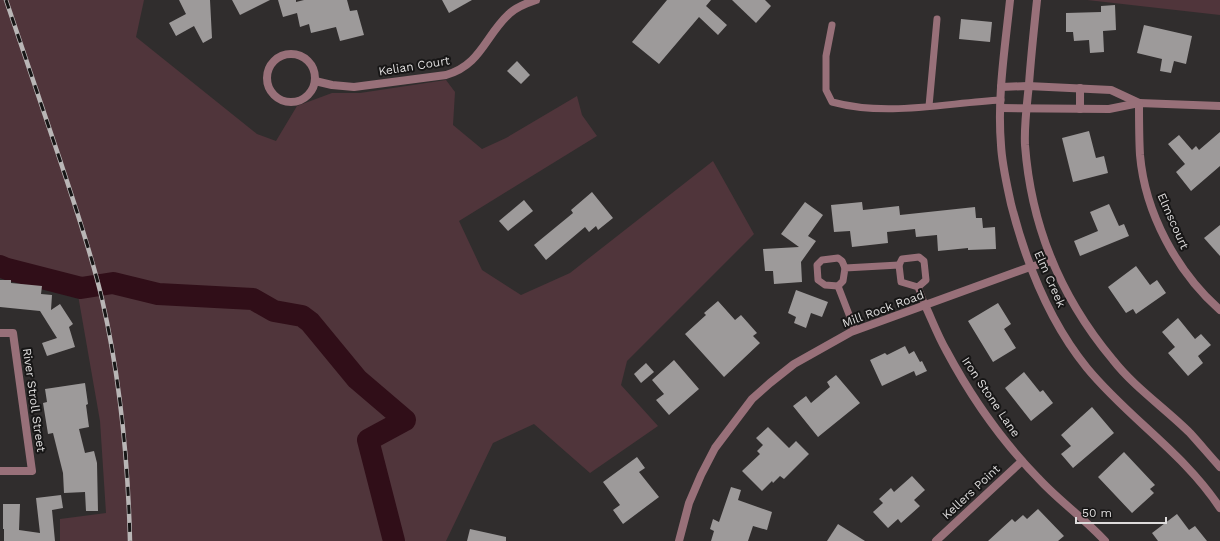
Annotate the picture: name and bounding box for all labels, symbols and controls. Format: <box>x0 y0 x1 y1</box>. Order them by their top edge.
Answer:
street label: Kelian Court <box>377 53 451 79</box>
street label: Elmscourt <box>1154 191 1192 251</box>
street label: Elm Creek <box>1031 249 1069 310</box>
street label: Mill Rock Road <box>840 288 926 330</box>
street label: River Stroll Street <box>20 347 48 453</box>
street label: Iron Stone Lane <box>959 354 1023 440</box>
street label: Kellers Point <box>939 462 1003 522</box>
scale bar <box>1076 499 1166 525</box>
text: 50 m <box>1082 506 1112 520</box>

